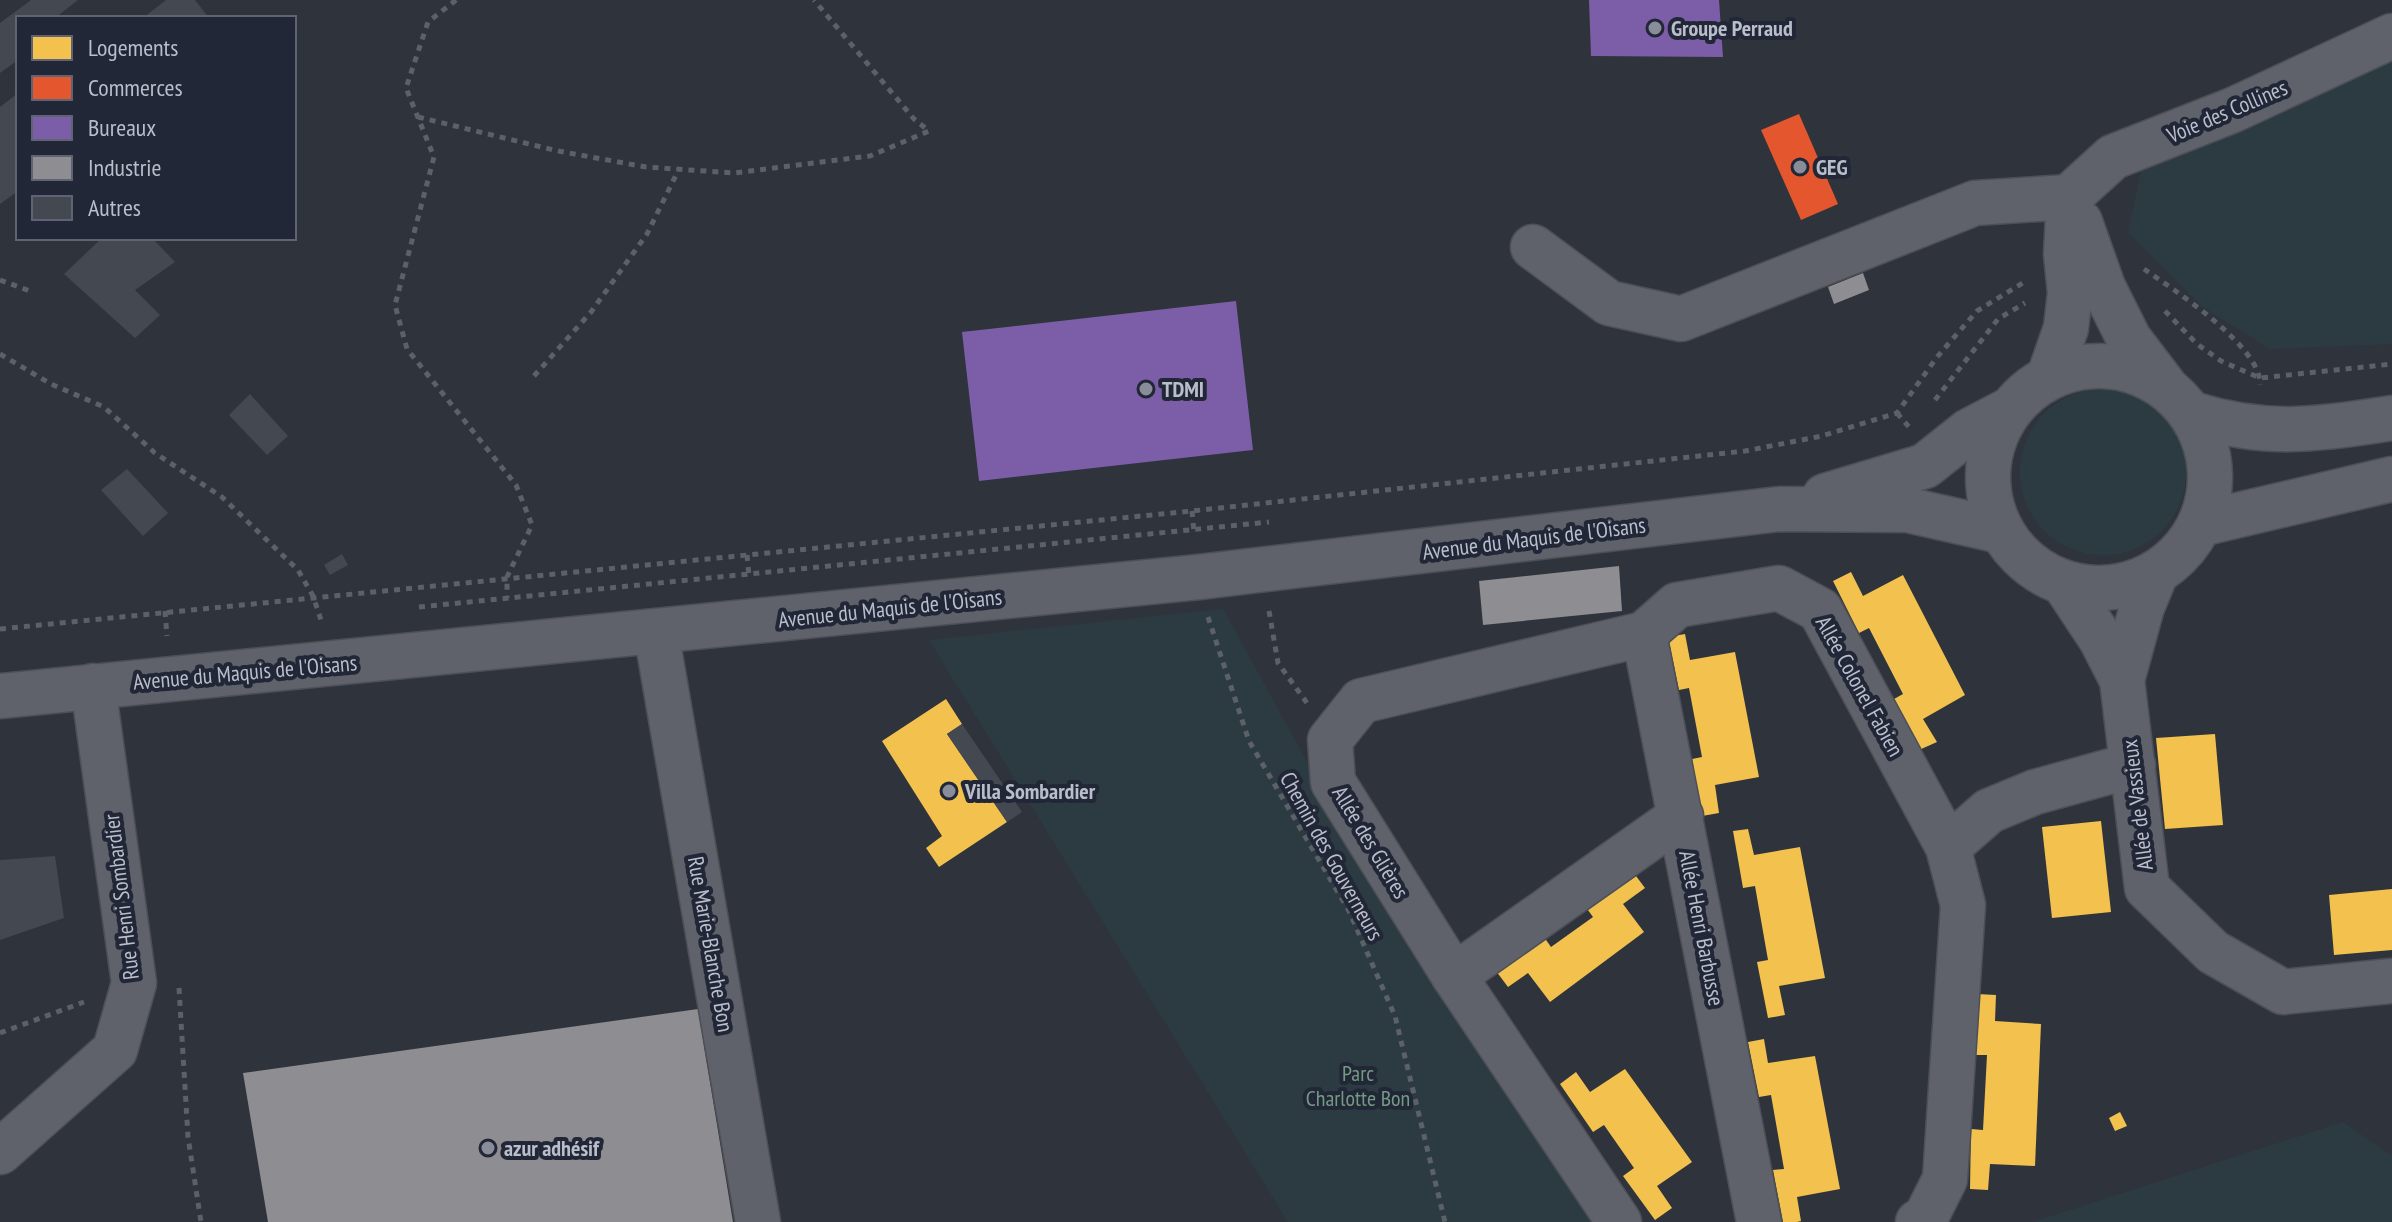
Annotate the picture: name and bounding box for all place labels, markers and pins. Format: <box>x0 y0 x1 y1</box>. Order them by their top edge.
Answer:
place label: Groupe Perraud <box>1671 14 1793 42</box>
marker: Groupe Perraud <box>1646 19 1664 37</box>
place label: GEG <box>1816 153 1848 181</box>
marker: GEG <box>1791 158 1809 176</box>
place label: TDMI <box>1162 375 1204 403</box>
marker: TDMI <box>1137 380 1155 398</box>
place label: Villa Sombardier <box>964 777 1096 805</box>
marker: Villa Sombardier <box>940 782 958 800</box>
place label: azur adhésif <box>504 1134 600 1162</box>
marker: azur adhésif <box>479 1139 497 1157</box>

